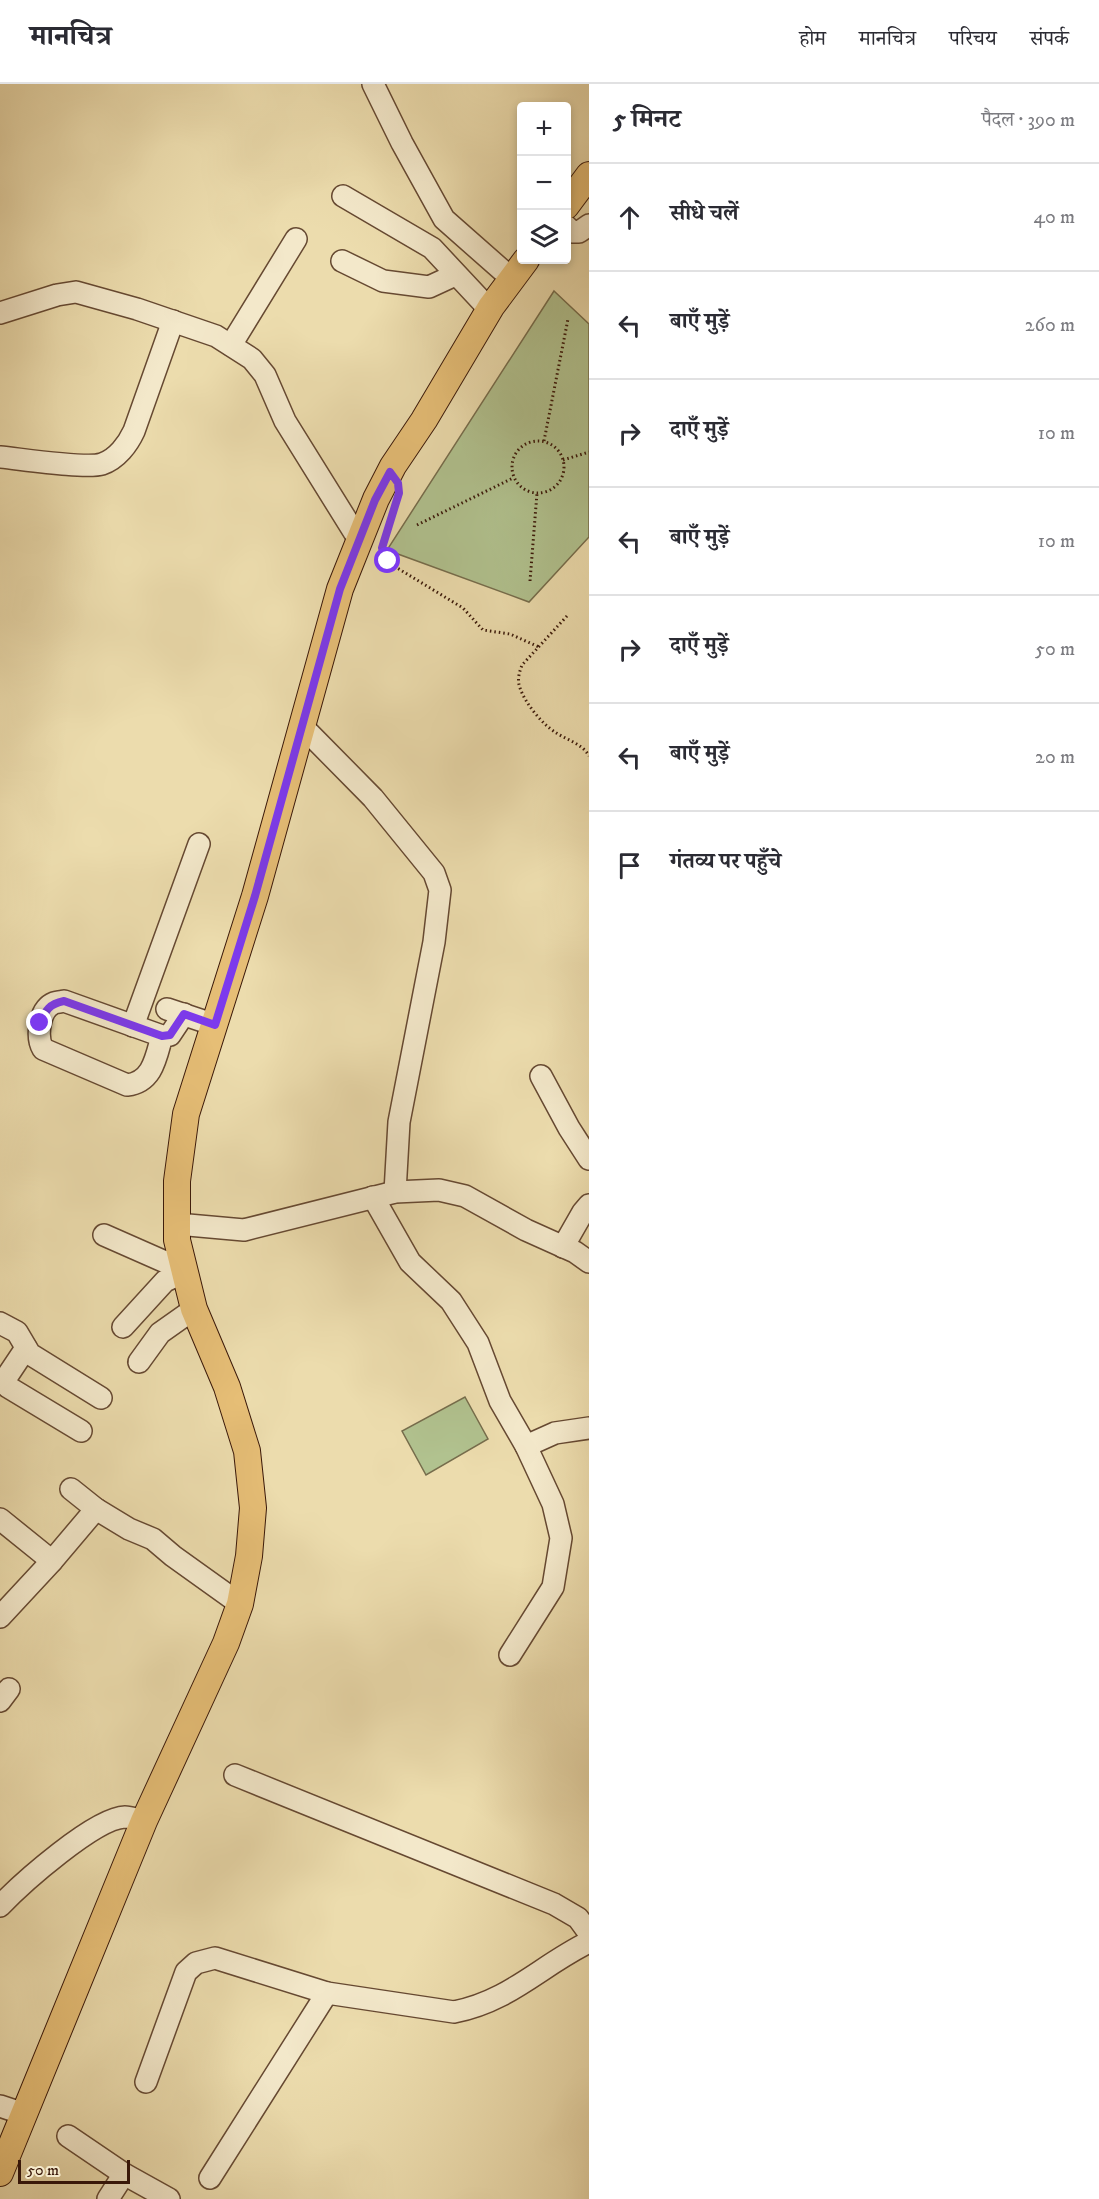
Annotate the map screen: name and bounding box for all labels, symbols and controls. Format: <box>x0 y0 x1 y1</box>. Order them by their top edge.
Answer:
text: मानचित्र <box>30 19 112 54</box>
text: होम <box>799 26 826 52</box>
text: मानचित्र <box>859 26 916 52</box>
text: परिचय <box>949 26 997 52</box>
text: संपर्क <box>1030 26 1069 52</box>
map controls <box>517 102 571 264</box>
button: + <box>517 102 571 156</box>
text: 5 मिनट <box>613 103 681 136</box>
text: पैदल · 390 m <box>981 108 1075 133</box>
button: − <box>517 156 571 210</box>
text: सीधे चलें <box>670 200 739 227</box>
icon: ahead <box>613 201 646 234</box>
text: 40 m <box>1033 205 1075 230</box>
button: layers <box>517 210 571 264</box>
text: बाएँ मुड़ें <box>670 308 729 335</box>
icon: left <box>613 309 646 342</box>
text: 260 m <box>1025 313 1075 338</box>
text: दाएँ मुड़ें <box>670 416 729 443</box>
icon: right <box>613 417 646 450</box>
text: 10 m <box>1038 421 1075 446</box>
text: बाएँ मुड़ें <box>670 524 729 551</box>
icon: left <box>613 525 646 558</box>
text: 10 m <box>1038 529 1075 554</box>
route start <box>374 547 400 573</box>
text: दाएँ मुड़ें <box>670 632 729 659</box>
icon: right <box>613 633 646 666</box>
text: 50 m <box>1035 637 1075 662</box>
text: बाएँ मुड़ें <box>670 740 729 767</box>
icon: left <box>613 741 646 774</box>
text: 20 m <box>1035 745 1075 770</box>
text: गंतव्य पर पहुँचे <box>670 848 781 875</box>
icon: arrive <box>613 849 646 882</box>
route end <box>26 1009 52 1035</box>
scale bar <box>18 2157 130 2184</box>
text: 50 m <box>27 2160 59 2180</box>

